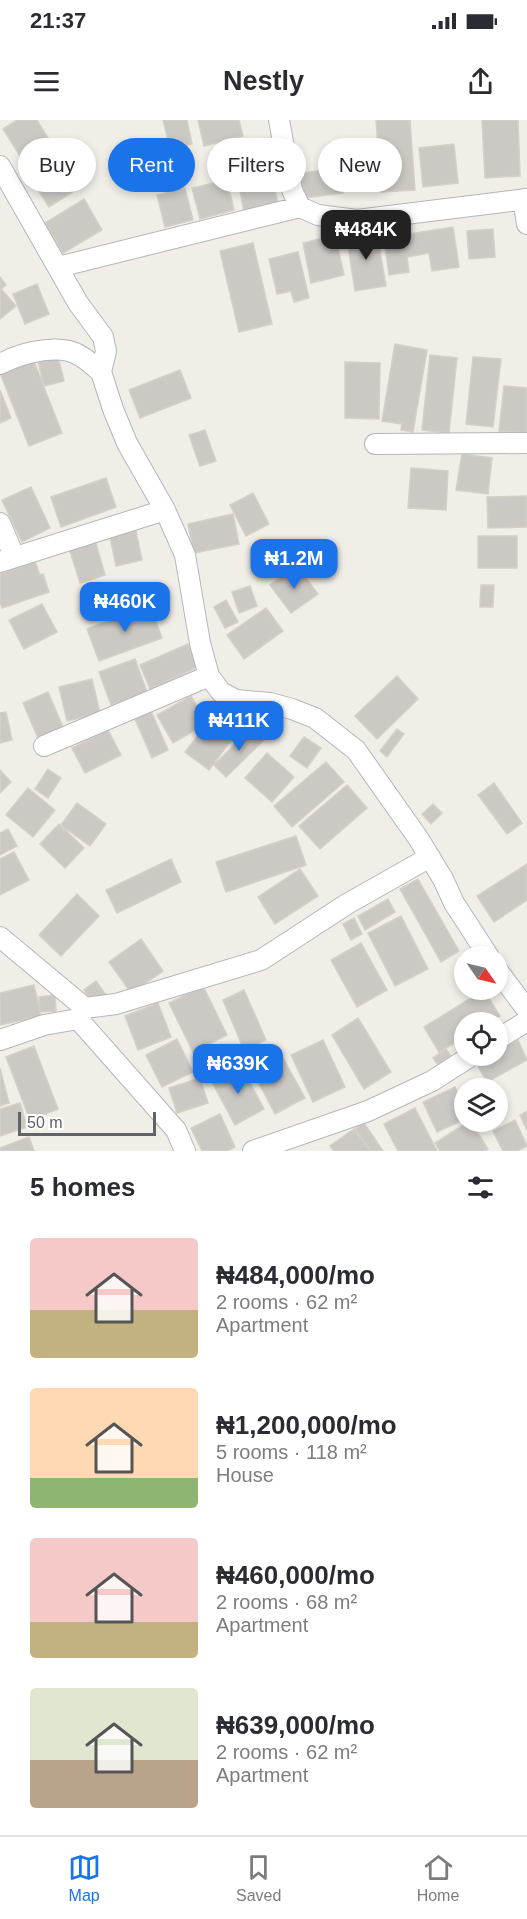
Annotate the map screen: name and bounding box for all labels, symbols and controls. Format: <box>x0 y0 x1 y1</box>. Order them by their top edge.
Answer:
text: 21:37 <box>30 8 86 33</box>
icon: menu <box>30 65 63 98</box>
icon: share <box>464 65 497 98</box>
text: Nestly <box>223 66 304 96</box>
chip: Buy <box>18 138 96 192</box>
chip: Rent <box>108 138 195 192</box>
chip: Filters <box>207 138 306 192</box>
chip: New <box>318 138 402 192</box>
pin: ₦484K <box>324 210 408 261</box>
text: ₦484K <box>335 218 397 240</box>
pin: ₦1.2M <box>252 539 336 590</box>
text: ₦1.2M <box>265 547 323 569</box>
pin: ₦460K <box>83 582 167 633</box>
text: ₦460K <box>94 590 156 612</box>
pin: ₦411K <box>197 701 281 752</box>
text: ₦411K <box>208 709 270 731</box>
north arrow <box>454 946 508 1000</box>
map controls <box>454 946 508 1132</box>
button: locate <box>454 1012 508 1066</box>
pin: ₦639K <box>196 1044 280 1095</box>
text: ₦639K <box>207 1052 269 1074</box>
button: layers <box>454 1078 508 1132</box>
scale bar <box>18 1109 156 1136</box>
text: 50 m <box>27 1114 63 1131</box>
icon: filters <box>464 1171 497 1204</box>
text: 5 homes <box>30 1172 136 1202</box>
text: ₦484,000/mo <box>216 1260 375 1290</box>
icon: home <box>78 1262 150 1334</box>
text: 2 rooms · 62 m² <box>216 1291 357 1313</box>
text: Apartment <box>216 1314 308 1336</box>
text: ₦1,200,000/mo <box>216 1410 397 1440</box>
icon: home <box>78 1412 150 1484</box>
text: 5 rooms · 118 m² <box>216 1441 367 1463</box>
text: House <box>216 1464 274 1486</box>
text: ₦460,000/mo <box>216 1560 375 1590</box>
icon: home <box>78 1562 150 1634</box>
text: 2 rooms · 68 m² <box>216 1591 357 1613</box>
text: Apartment <box>216 1614 308 1636</box>
text: ₦639,000/mo <box>216 1710 375 1740</box>
icon: home <box>78 1712 150 1784</box>
text: 2 rooms · 62 m² <box>216 1741 357 1763</box>
text: Apartment <box>216 1764 308 1786</box>
tab: Map <box>68 1851 101 1905</box>
tab: Saved <box>236 1851 281 1905</box>
tab: Home <box>417 1851 459 1905</box>

